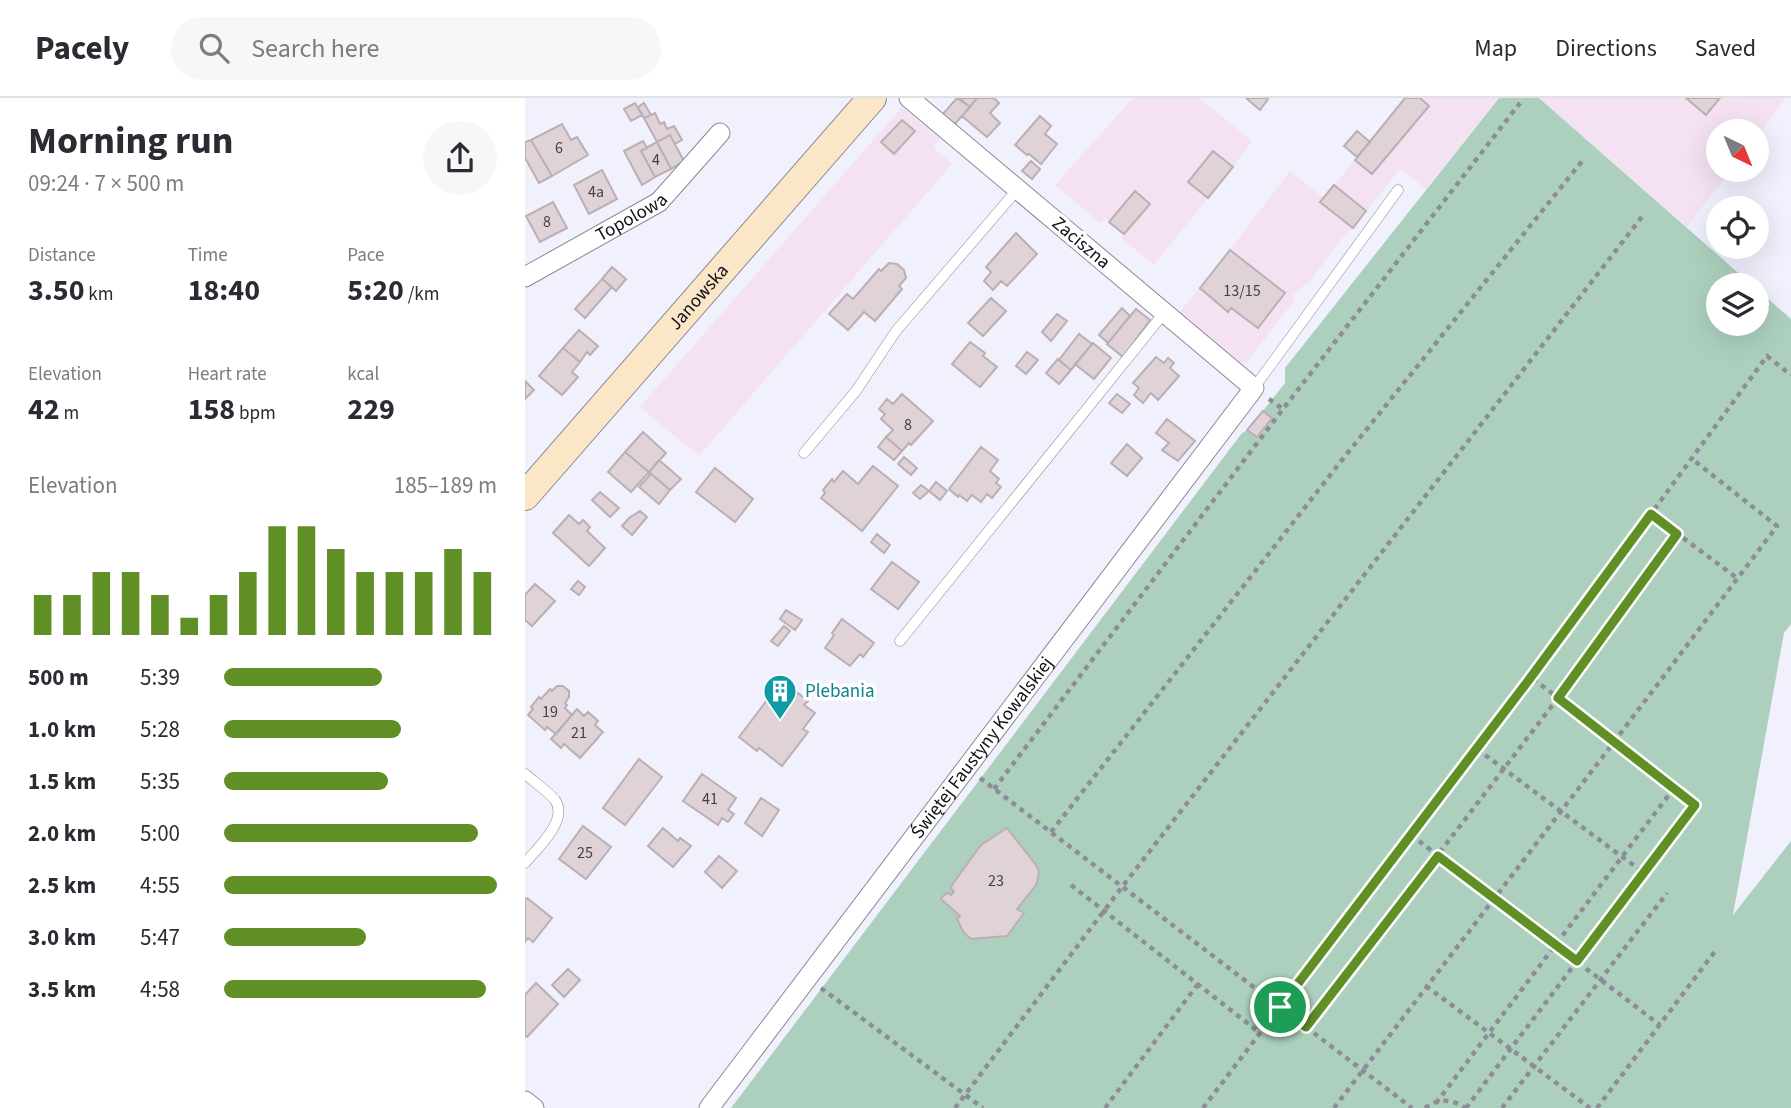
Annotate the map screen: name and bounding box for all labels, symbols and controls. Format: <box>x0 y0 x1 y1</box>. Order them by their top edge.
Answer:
search box <box>171 17 661 80</box>
text: Pacely <box>35 25 129 72</box>
icon: search <box>195 29 233 67</box>
text: Search here <box>251 30 379 67</box>
text: Map <box>1474 31 1517 66</box>
text: Directions <box>1555 31 1657 66</box>
text: Saved <box>1695 31 1756 66</box>
text: Morning run <box>28 114 233 168</box>
north arrow <box>1706 119 1769 182</box>
map controls <box>1706 119 1769 336</box>
button: share <box>423 121 497 195</box>
house number: 6 <box>555 137 563 159</box>
house number: 4 <box>652 149 660 171</box>
text: 09:24 · 7 × 500 m <box>28 167 184 200</box>
house number: 4a <box>588 181 604 203</box>
street label: Topolowa <box>591 187 674 248</box>
button: locate <box>1706 196 1769 259</box>
house number: 8 <box>543 211 551 233</box>
street label: Zaciszna <box>1046 211 1116 275</box>
text: Distance <box>28 242 96 269</box>
text: Time <box>188 242 228 269</box>
text: Pace <box>347 242 385 269</box>
street label: Janowska <box>662 258 735 336</box>
text: 3.50 <box>28 269 85 312</box>
text: 18:40 <box>188 269 260 312</box>
text: 5:20 <box>347 269 404 312</box>
button: layers <box>1706 273 1769 336</box>
house number: 13/15 <box>1223 280 1261 302</box>
text: km <box>85 281 114 308</box>
text: /km <box>404 281 439 308</box>
text: Elevation <box>28 361 102 388</box>
text: Heart rate <box>188 361 267 388</box>
text: kcal <box>347 361 379 388</box>
text: 42 <box>28 388 60 431</box>
text: 158 <box>188 388 235 431</box>
text: 229 <box>347 388 395 431</box>
text: m <box>60 400 79 427</box>
text: bpm <box>235 400 276 427</box>
house number: 8 <box>904 414 912 436</box>
text: Elevation <box>28 469 118 502</box>
text: 185–189 m <box>394 469 497 502</box>
street label: Świętej Faustyny Kowalskiej <box>904 651 1059 844</box>
text: 500 m <box>28 661 89 694</box>
text: 5:39 <box>140 661 180 694</box>
building icon: Plebania <box>761 672 799 721</box>
place label: Plebania <box>805 678 875 705</box>
house number: 19 <box>542 701 558 723</box>
text: 1.0 km <box>28 713 96 746</box>
text: 5:28 <box>140 713 180 746</box>
house number: 21 <box>571 722 587 744</box>
text: 1.5 km <box>28 765 96 798</box>
text: 5:35 <box>140 765 180 798</box>
house number: 41 <box>702 788 718 810</box>
text: 2.0 km <box>28 817 96 850</box>
text: 5:00 <box>140 817 180 850</box>
house number: 25 <box>577 842 593 864</box>
text: 2.5 km <box>28 869 96 902</box>
text: 4:55 <box>140 869 180 902</box>
house number: 23 <box>988 870 1004 892</box>
text: 3.0 km <box>28 921 96 954</box>
text: 5:47 <box>140 921 180 954</box>
text: 3.5 km <box>28 973 96 1006</box>
text: 4:58 <box>140 973 180 1006</box>
pin <box>1250 977 1310 1037</box>
icon: arrive <box>1261 988 1299 1026</box>

